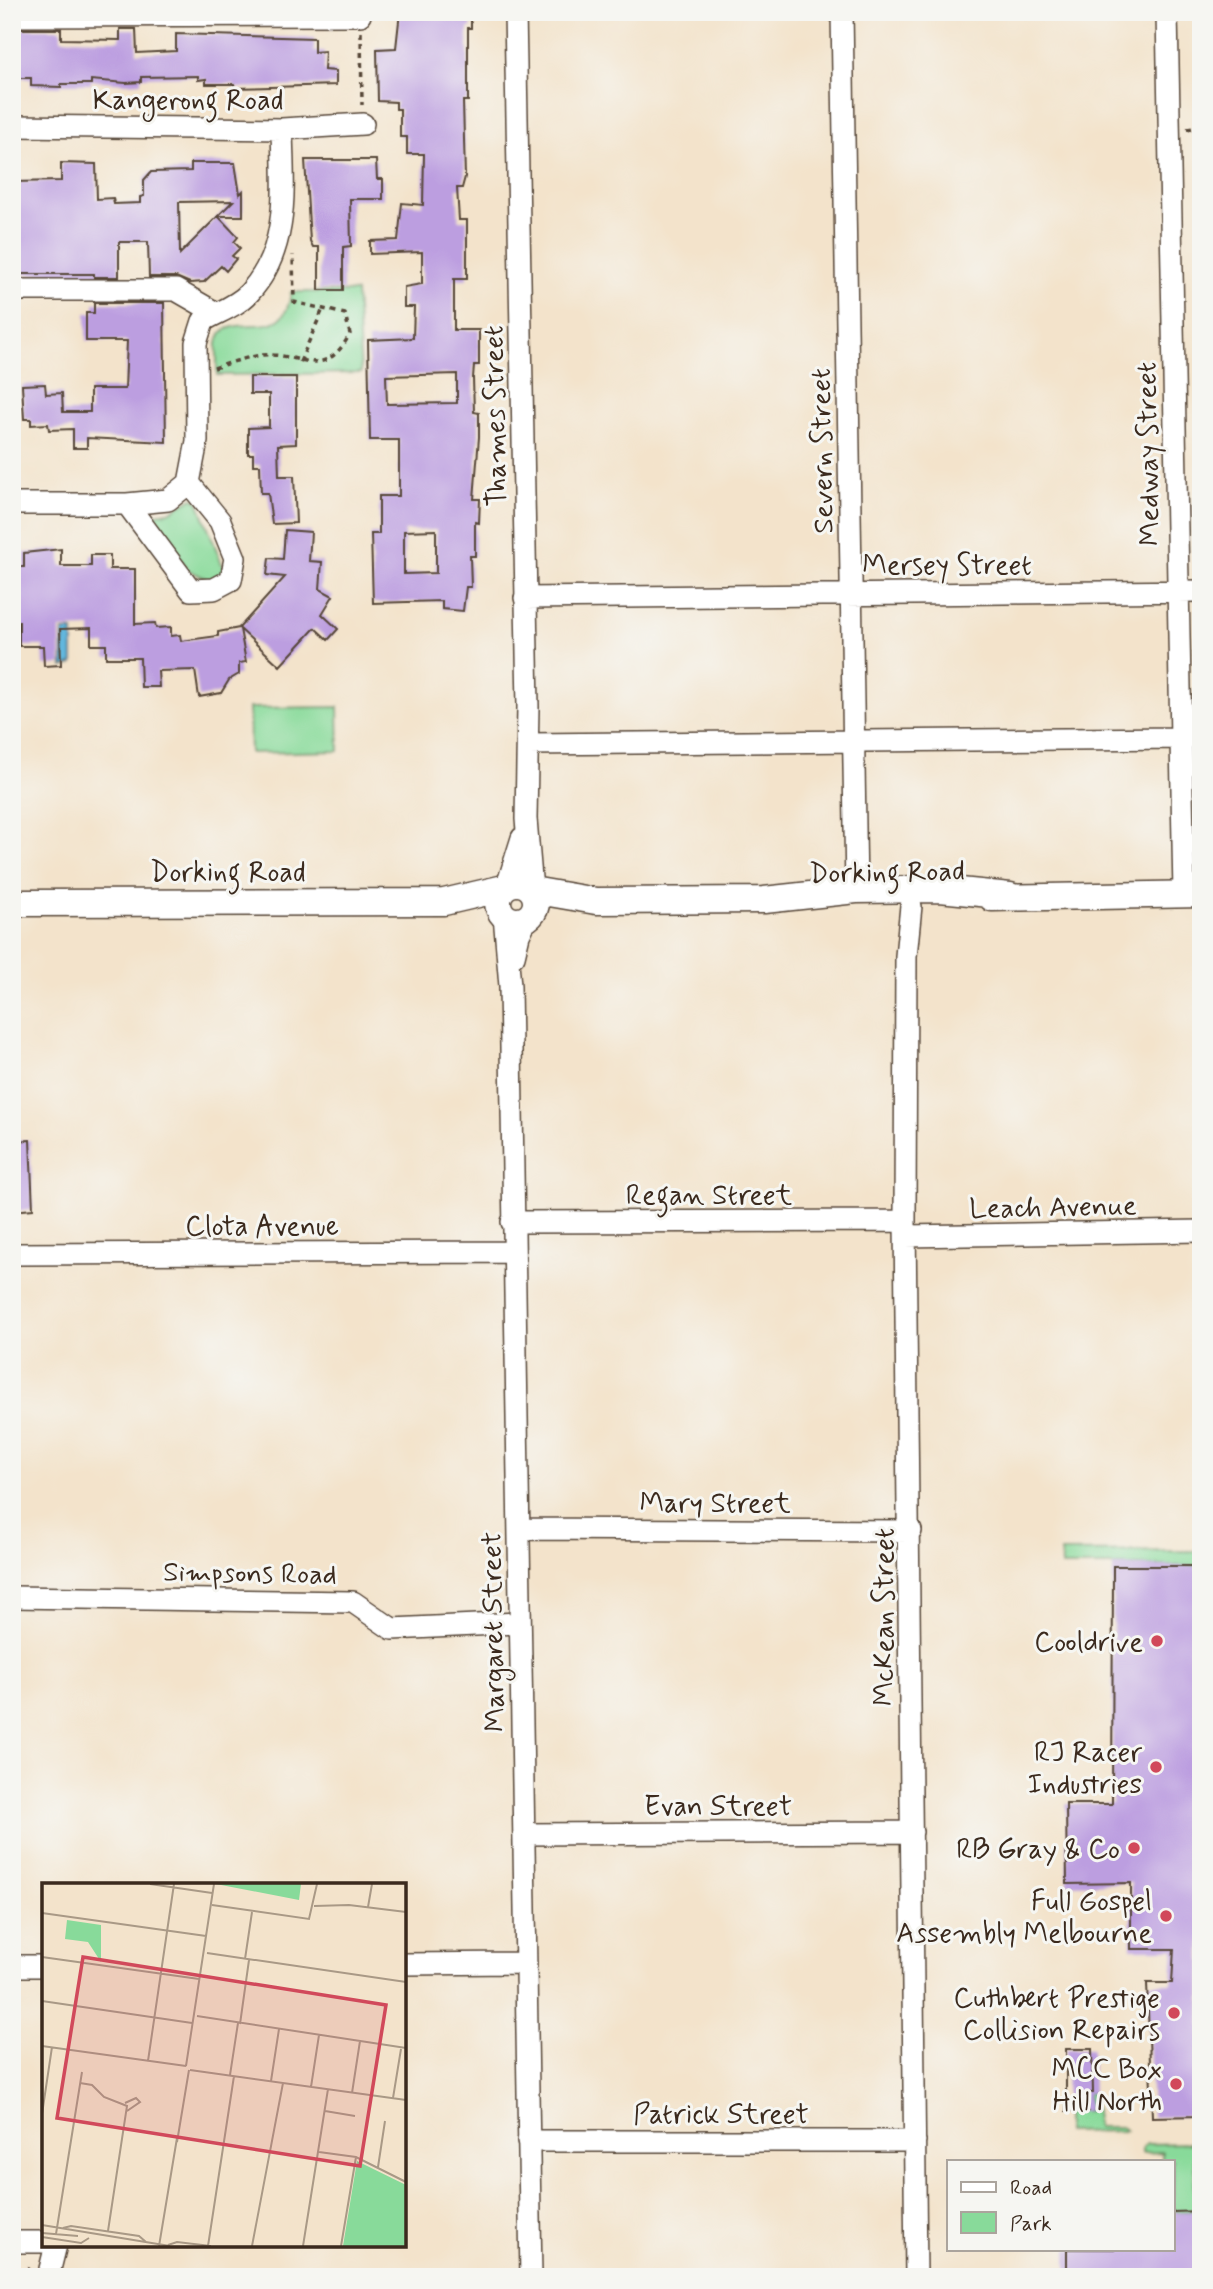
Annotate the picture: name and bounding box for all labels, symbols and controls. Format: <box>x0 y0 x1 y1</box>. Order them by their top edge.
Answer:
street label: Kangerong Road <box>93 83 284 123</box>
street label: Thames Street <box>476 325 517 507</box>
street label: Medway Street <box>1129 361 1170 546</box>
street label: Severn Street <box>804 368 843 534</box>
street label: Mersey Street <box>862 548 1032 585</box>
street label: Dorking Road <box>809 854 965 896</box>
street label: Dorking Road <box>150 855 306 895</box>
street label: Regan Street <box>626 1178 793 1218</box>
street label: Leach Avenue <box>969 1189 1137 1228</box>
street label: Clota Avenue <box>185 1209 339 1246</box>
street label: Mary Street <box>639 1486 791 1523</box>
street label: McKean Street <box>867 1528 904 1706</box>
street label: Margaret Street <box>474 1531 517 1732</box>
street label: Simpsons Road <box>163 1554 337 1595</box>
place label: Cooldrive <box>1034 1625 1143 1662</box>
marker: Cooldrive <box>1149 1633 1165 1649</box>
place label: RJ Racer Industries <box>1028 1735 1142 1804</box>
marker: RJ Racer Industries <box>1148 1759 1164 1775</box>
street label: Evan Street <box>644 1789 792 1826</box>
place label: RB Gray & Co <box>956 1832 1120 1869</box>
marker: RB Gray & Co <box>1126 1840 1142 1856</box>
inset map <box>42 1883 406 2247</box>
place label: Full Gospel Assembly Melbourne <box>896 1884 1152 1953</box>
marker: Full Gospel Assembly Melbourne <box>1158 1908 1174 1924</box>
place label: Cuthbert Prestige Collision Repairs <box>953 1981 1160 2050</box>
marker: Cuthbert Prestige Collision Repairs <box>1166 2005 1182 2021</box>
place label: MCC Box Hill North <box>1052 2052 1162 2121</box>
marker: MCC Box Hill North <box>1168 2076 1184 2092</box>
street label: Patrick Street <box>633 2097 809 2134</box>
legend <box>947 2160 1174 2250</box>
text: Road <box>1010 2174 1052 2202</box>
text: Park <box>1010 2210 1052 2238</box>

